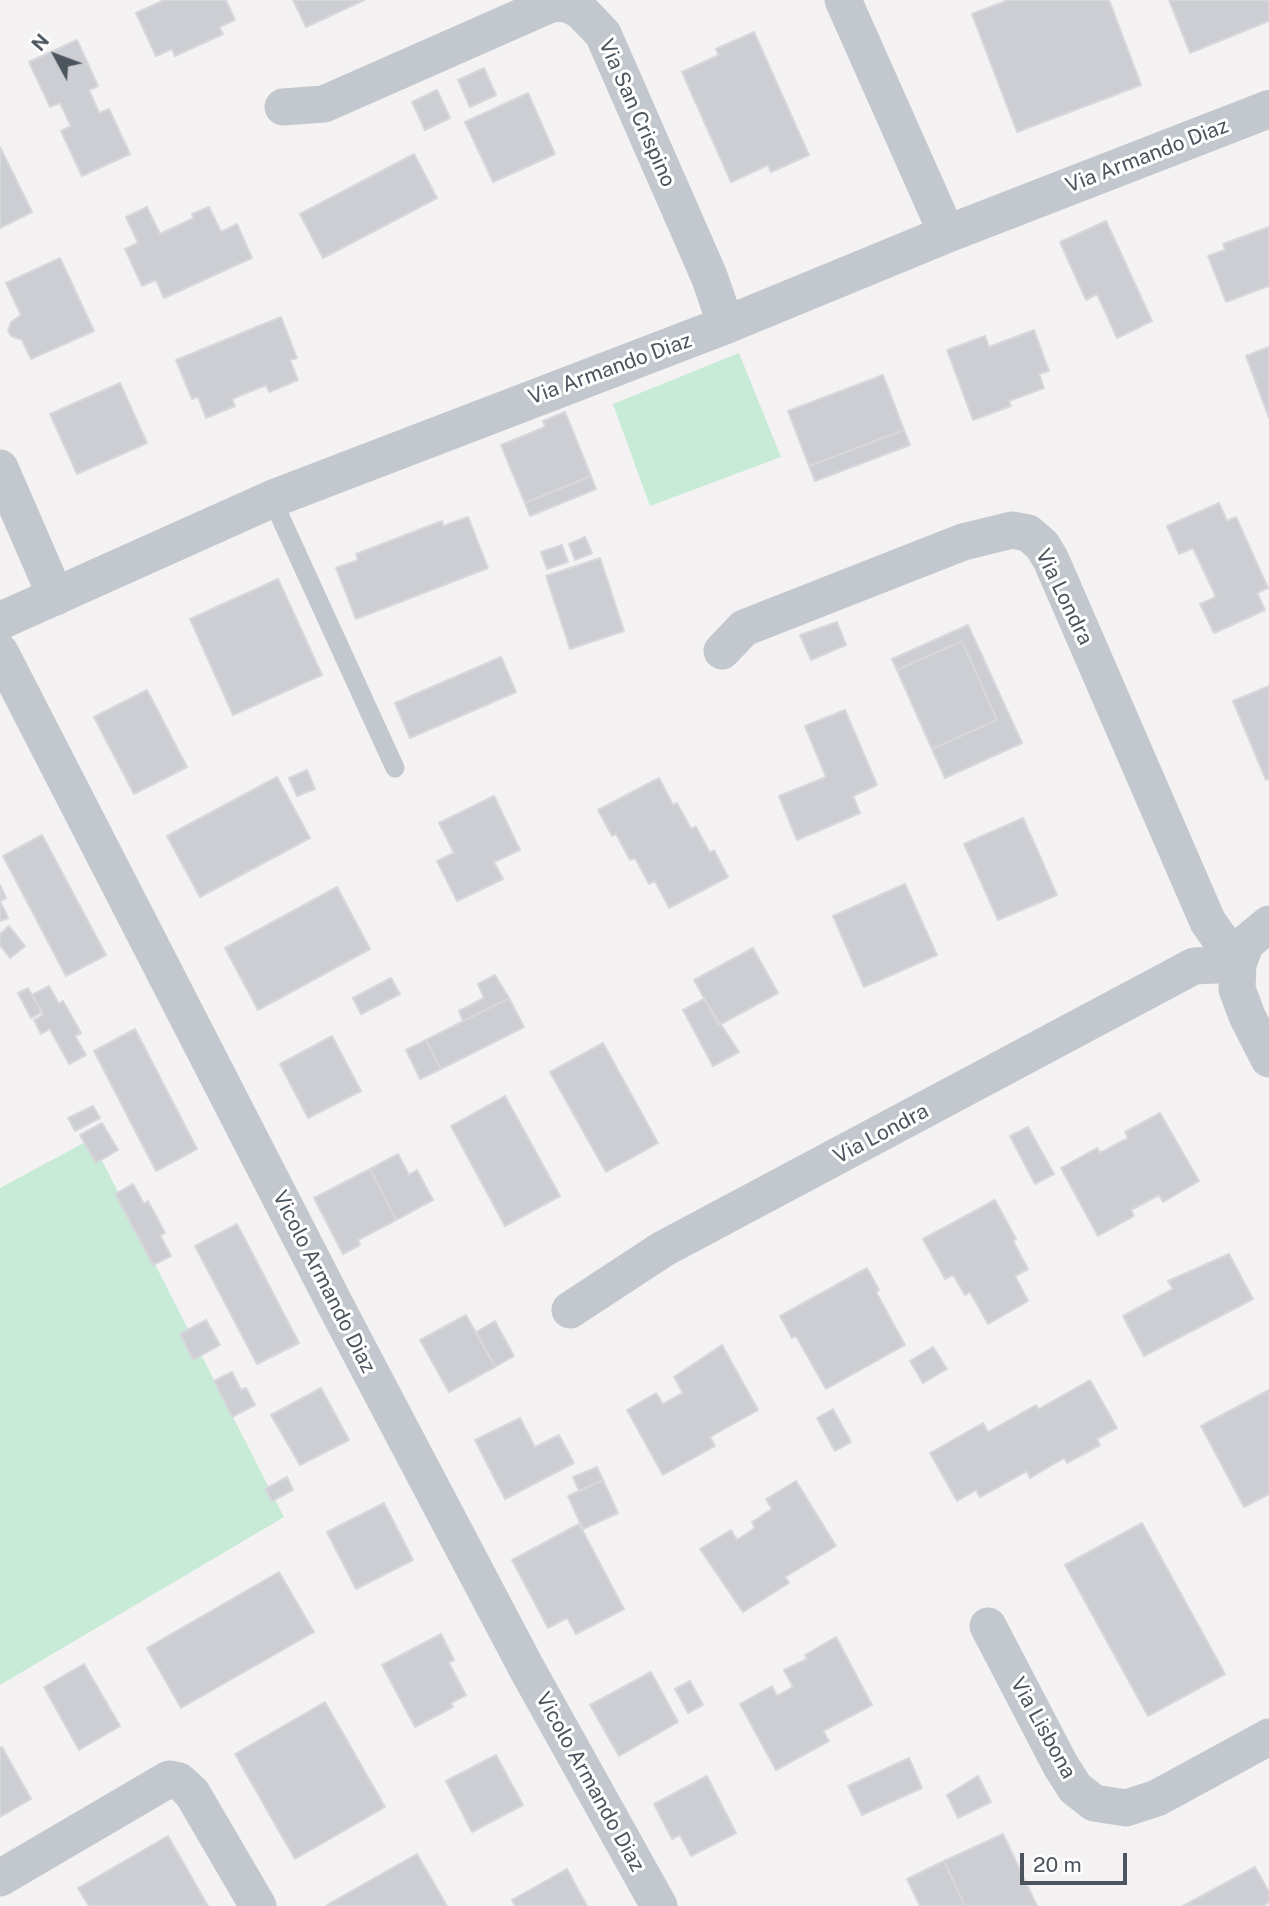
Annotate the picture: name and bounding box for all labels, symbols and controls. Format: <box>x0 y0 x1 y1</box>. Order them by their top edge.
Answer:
north arrow <box>21 21 91 91</box>
text: N <box>27 29 53 55</box>
street label: Via San Crispino <box>593 35 681 191</box>
street label: Via Armando Diaz <box>1062 113 1232 199</box>
street label: Via Armando Diaz <box>525 328 695 410</box>
street label: Via Londra <box>1030 545 1098 649</box>
street label: Via Londra <box>829 1098 933 1170</box>
street label: Vicolo Armando Diaz <box>267 1187 381 1377</box>
street label: Via Lisbona <box>1005 1673 1081 1783</box>
street label: Vicolo Armando Diaz <box>530 1688 650 1876</box>
scale bar <box>1024 1840 1131 1884</box>
text: 20 m <box>1033 1852 1082 1877</box>

